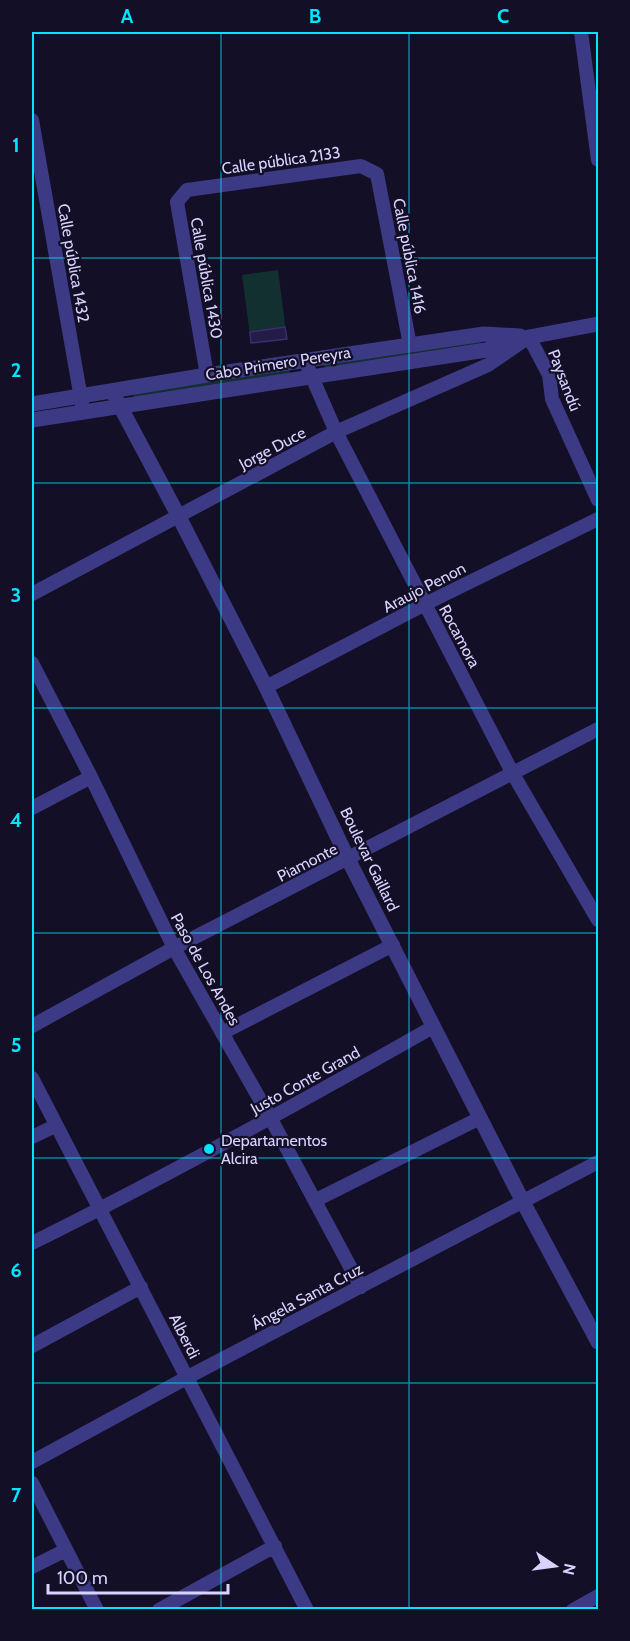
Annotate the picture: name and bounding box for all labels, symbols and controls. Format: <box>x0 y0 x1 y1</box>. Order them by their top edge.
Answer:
text: A <box>121 4 134 28</box>
text: B <box>309 4 321 28</box>
text: C <box>497 4 509 28</box>
text: 1 <box>12 133 20 157</box>
street label: Calle pública 2133 <box>221 143 342 178</box>
street label: Calle pública 1416 <box>389 197 430 316</box>
street label: Calle pública 1432 <box>54 202 93 324</box>
street label: Calle pública 1430 <box>186 216 227 340</box>
street label: Cabo Primero Pereyra <box>204 343 352 384</box>
street label: Paysandú <box>544 347 585 414</box>
text: 2 <box>11 358 21 382</box>
street label: Jorge Duce <box>235 423 309 474</box>
street label: Araujo Penon <box>380 558 469 616</box>
text: 3 <box>11 583 21 607</box>
street label: Rocamora <box>435 602 484 671</box>
street label: Boulevar Gaillard <box>336 804 403 914</box>
text: 4 <box>10 808 22 832</box>
street label: Piamonte <box>274 839 341 886</box>
street label: Paso de Los Andes <box>167 910 245 1029</box>
text: 5 <box>11 1033 21 1057</box>
street label: Justo Conte Grand <box>246 1043 363 1119</box>
place label: Departamentos Alcira <box>221 1131 328 1168</box>
marker: Departamentos Alcira <box>202 1142 216 1156</box>
text: 6 <box>10 1258 22 1282</box>
street label: Ángela Santa Cruz <box>248 1259 367 1334</box>
street label: Alberdi <box>165 1311 204 1362</box>
text: 7 <box>11 1483 22 1507</box>
north arrow <box>525 1536 585 1596</box>
scale bar <box>48 1557 228 1595</box>
text: N <box>559 1562 580 1577</box>
text: 100 m <box>57 1567 108 1589</box>

